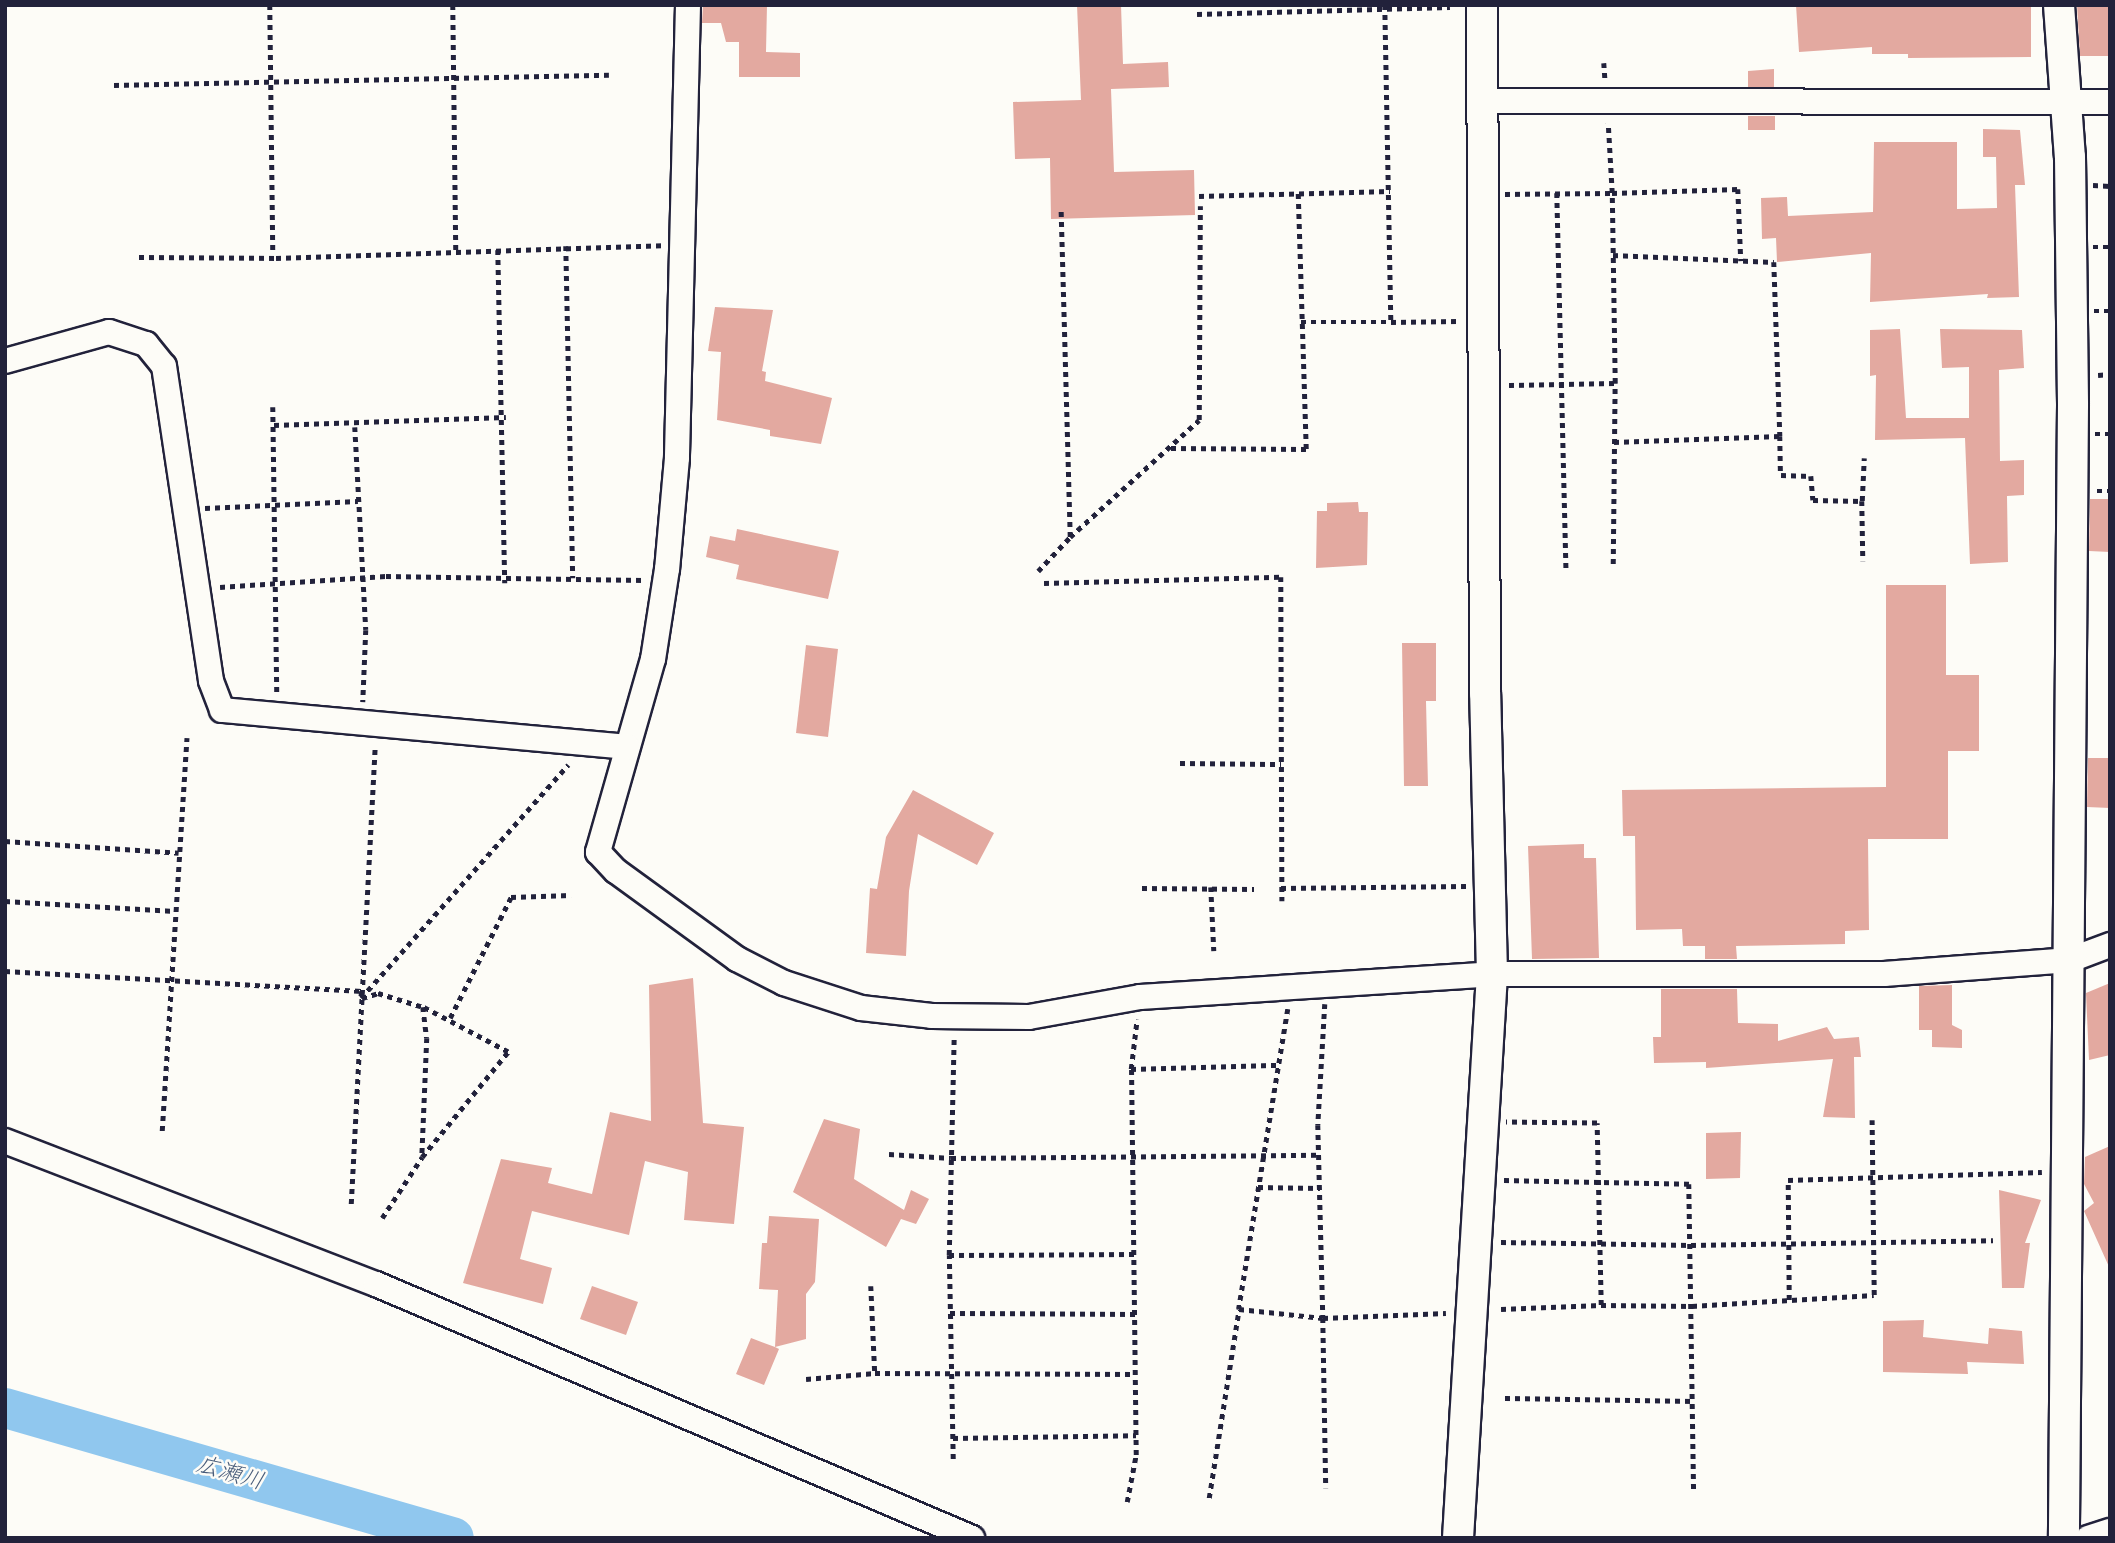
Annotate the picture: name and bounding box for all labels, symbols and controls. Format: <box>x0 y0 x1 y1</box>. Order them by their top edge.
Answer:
water label: 広瀬川 <box>193 1450 267 1496</box>

